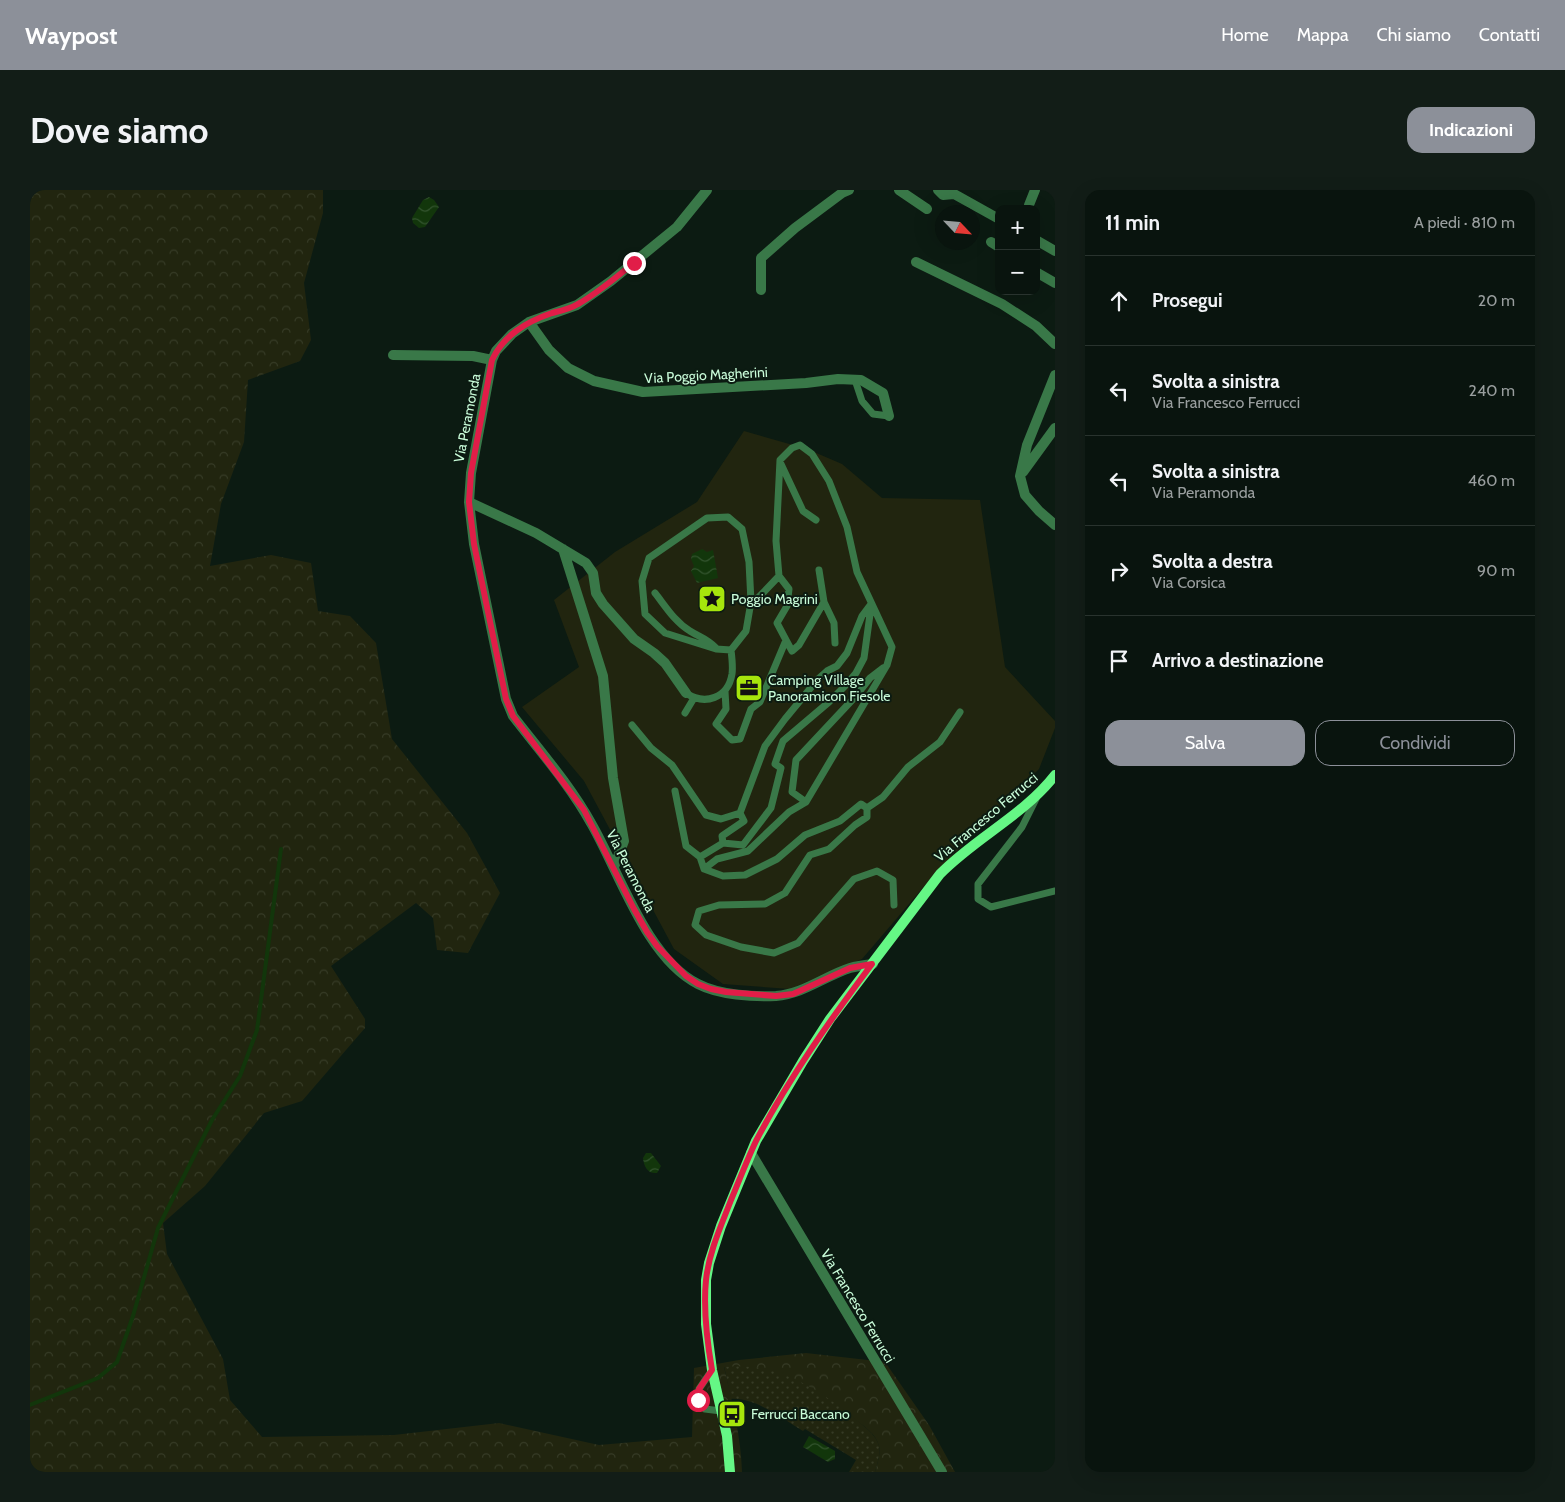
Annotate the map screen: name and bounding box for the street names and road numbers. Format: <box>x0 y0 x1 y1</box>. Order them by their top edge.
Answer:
street label: Via Poggio Magherini <box>644 363 768 387</box>
street label: Via Peramonda <box>450 372 485 464</box>
street label: Via Francesco Ferrucci <box>931 768 1041 866</box>
street label: Via Peramonda <box>602 827 660 916</box>
street label: Via Francesco Ferrucci <box>817 1246 899 1366</box>

